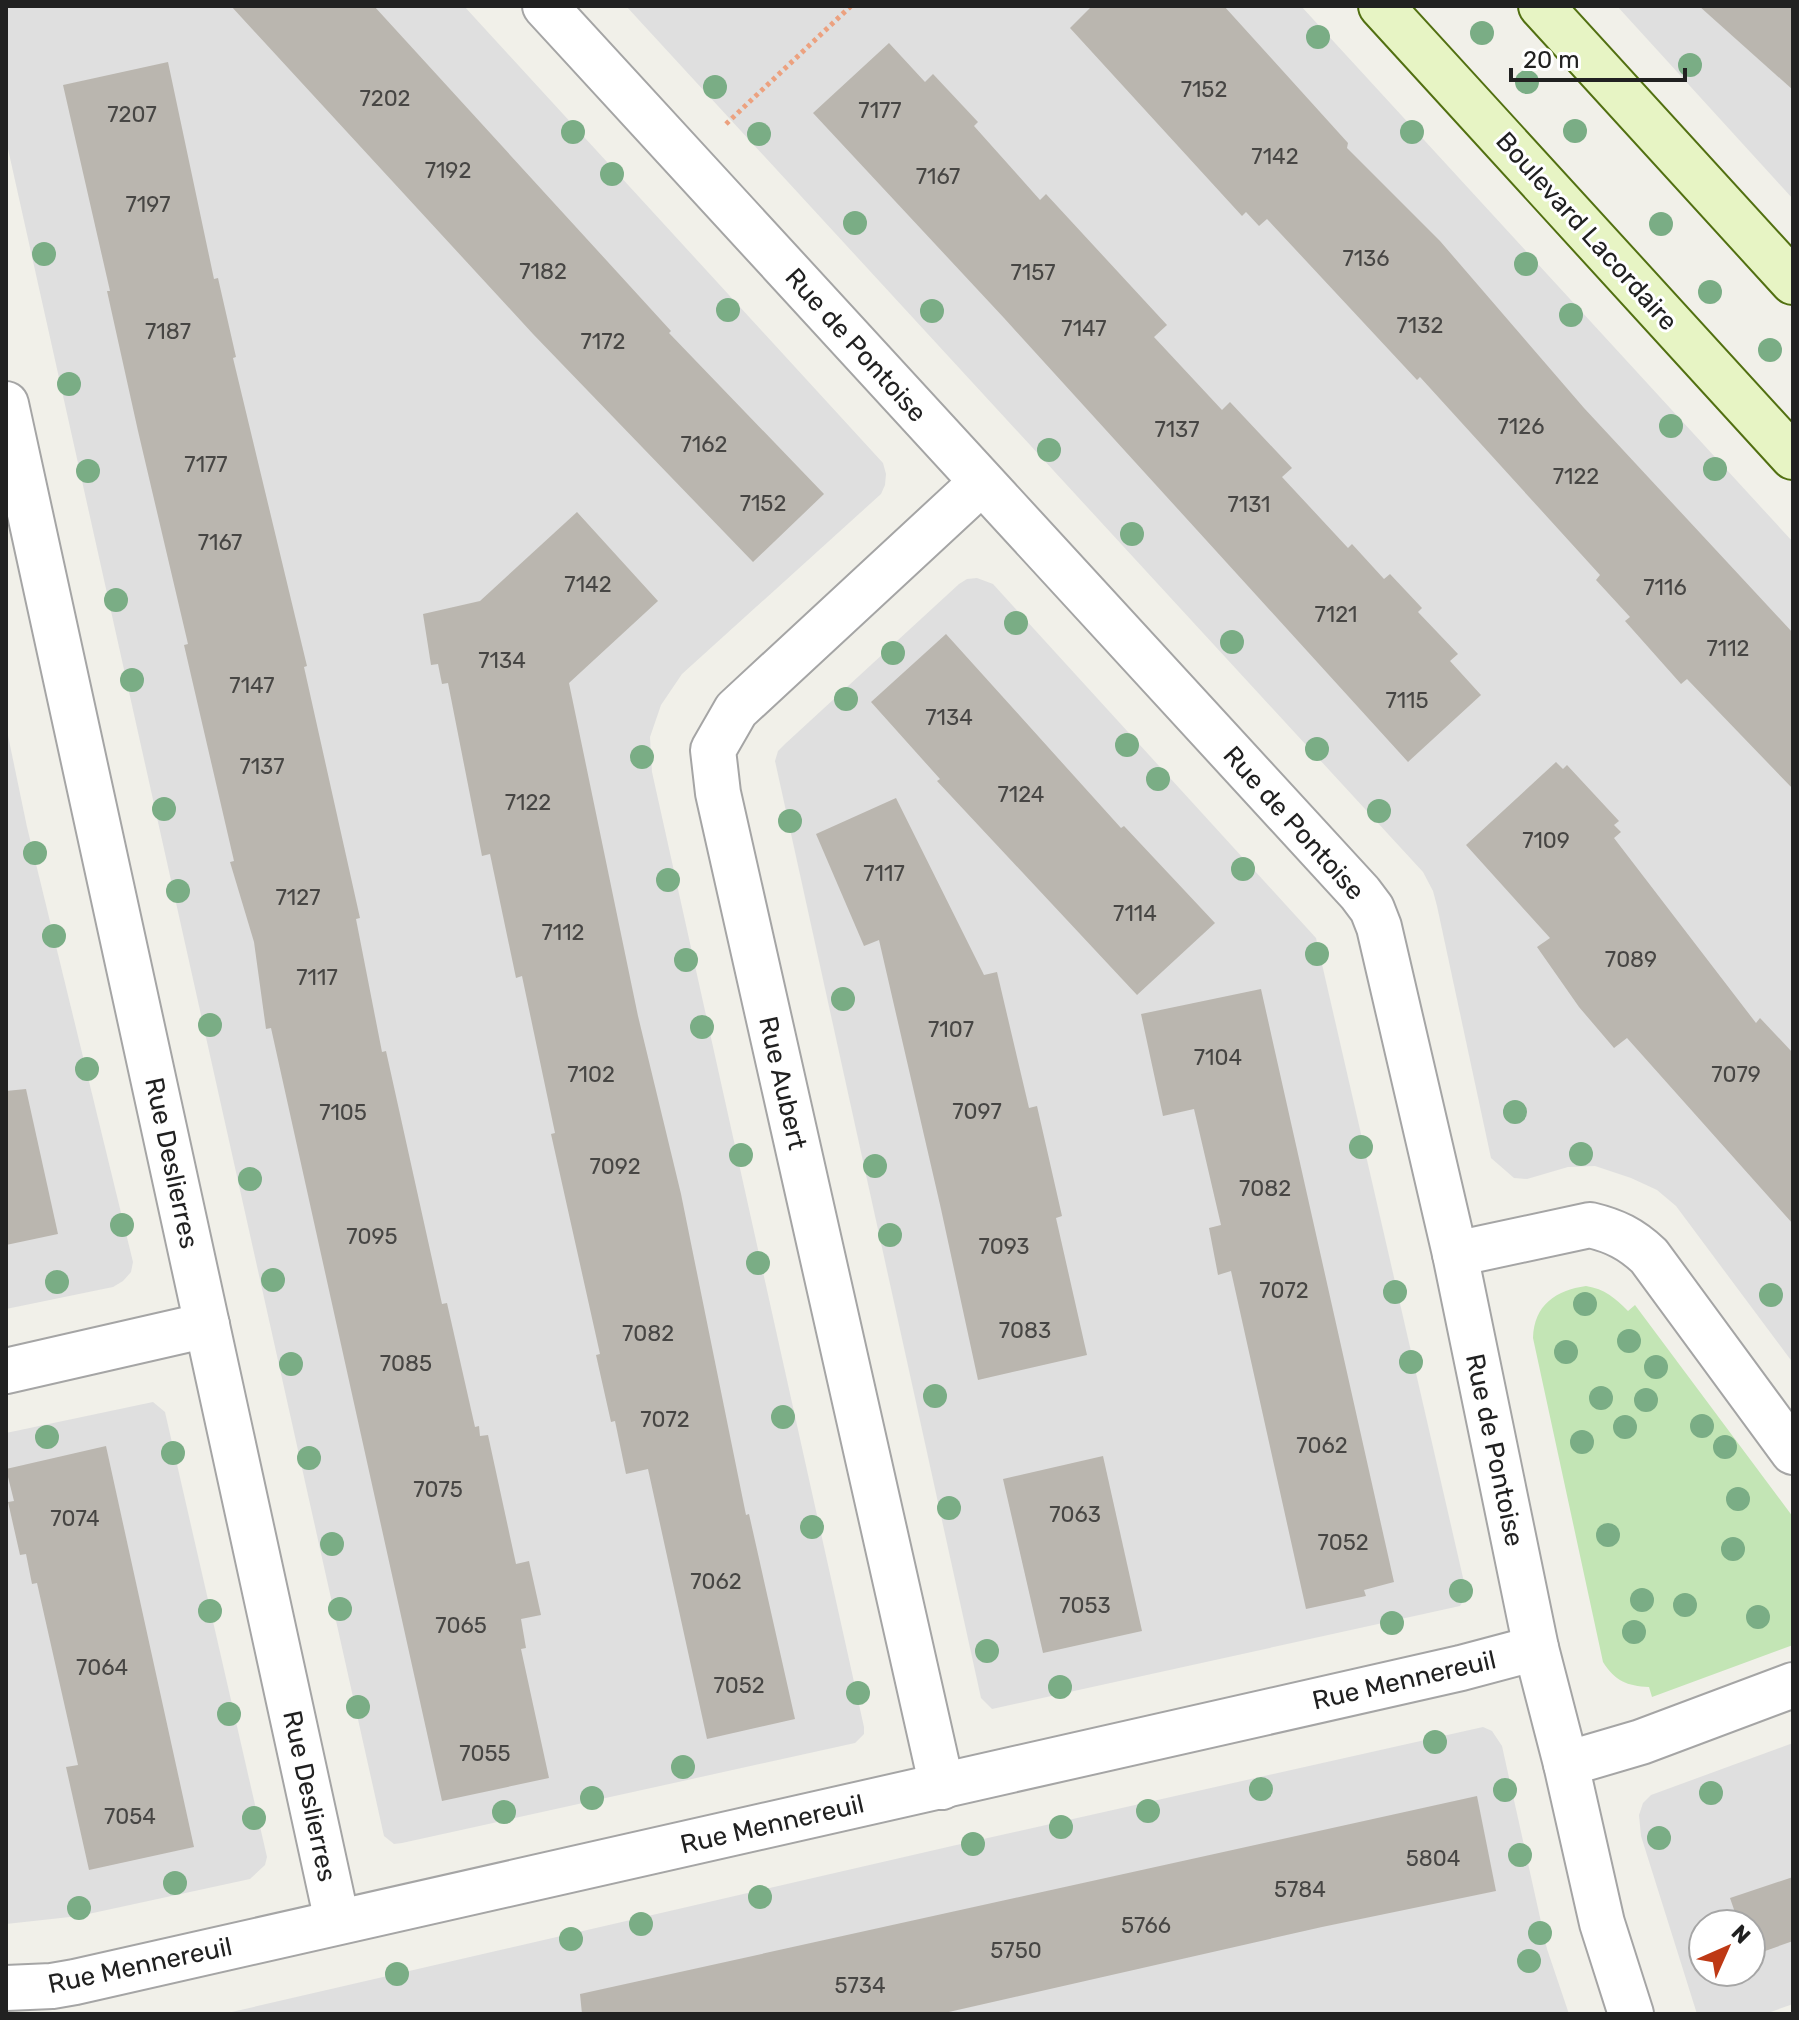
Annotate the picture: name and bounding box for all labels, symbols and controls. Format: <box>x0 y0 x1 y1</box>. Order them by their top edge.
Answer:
scale bar <box>1511 32 1685 82</box>
text: 20 m <box>1523 46 1580 74</box>
house number: 7152 <box>1181 76 1227 103</box>
house number: 7202 <box>359 85 411 112</box>
house number: 7177 <box>858 97 902 124</box>
house number: 7207 <box>107 101 157 128</box>
street label: Boulevard Lacordaire <box>1489 126 1684 337</box>
house number: 7142 <box>1251 143 1299 170</box>
house number: 7192 <box>425 157 471 184</box>
house number: 7167 <box>916 163 960 190</box>
house number: 7197 <box>125 191 171 218</box>
house number: 7136 <box>1342 245 1390 272</box>
house number: 7182 <box>519 258 567 285</box>
house number: 7157 <box>1010 259 1056 286</box>
street label: Rue de Pontoise <box>778 262 933 429</box>
house number: 7132 <box>1397 312 1443 339</box>
house number: 7147 <box>1061 315 1107 342</box>
house number: 7187 <box>145 318 191 345</box>
house number: 7172 <box>581 328 625 355</box>
house number: 7126 <box>1498 413 1544 440</box>
house number: 7137 <box>1154 416 1200 443</box>
house number: 7162 <box>681 431 727 458</box>
house number: 7177 <box>184 451 228 478</box>
house number: 7122 <box>1553 463 1599 490</box>
house number: 7152 <box>740 490 786 517</box>
house number: 7131 <box>1228 491 1270 518</box>
house number: 7167 <box>198 529 242 556</box>
house number: 7142 <box>564 571 612 598</box>
house number: 7116 <box>1643 574 1687 601</box>
house number: 7121 <box>1314 601 1358 628</box>
house number: 7112 <box>1706 635 1750 662</box>
house number: 7134 <box>478 647 526 674</box>
house number: 7147 <box>229 672 275 699</box>
house number: 7115 <box>1385 687 1429 714</box>
house number: 7134 <box>925 704 973 731</box>
street label: Rue de Pontoise <box>1216 740 1371 907</box>
house number: 7137 <box>239 753 285 780</box>
house number: 7124 <box>997 781 1045 808</box>
house number: 7122 <box>505 789 551 816</box>
house number: 7109 <box>1522 827 1570 854</box>
house number: 7117 <box>863 860 905 887</box>
house number: 7127 <box>276 884 320 911</box>
house number: 7114 <box>1113 900 1157 927</box>
house number: 7112 <box>541 919 585 946</box>
house number: 7089 <box>1605 946 1657 973</box>
house number: 7117 <box>296 964 338 991</box>
street label: Rue Aubert <box>752 1013 813 1153</box>
house number: 7107 <box>928 1016 974 1043</box>
house number: 7104 <box>1194 1044 1242 1071</box>
house number: 7102 <box>567 1061 615 1088</box>
house number: 7079 <box>1711 1061 1761 1088</box>
street label: Rue Deslierres <box>138 1075 205 1251</box>
house number: 7097 <box>952 1098 1002 1125</box>
house number: 7105 <box>319 1099 367 1126</box>
house number: 7092 <box>589 1153 641 1180</box>
house number: 7082 <box>1239 1175 1291 1202</box>
house number: 7095 <box>346 1223 398 1250</box>
house number: 7093 <box>978 1233 1030 1260</box>
house number: 7072 <box>1259 1277 1309 1304</box>
house number: 7083 <box>999 1317 1051 1344</box>
house number: 7082 <box>622 1320 674 1347</box>
house number: 7085 <box>380 1350 432 1377</box>
street label: Rue de Pontoise <box>1459 1351 1530 1549</box>
house number: 7072 <box>640 1406 690 1433</box>
house number: 7062 <box>1296 1432 1348 1459</box>
house number: 7075 <box>413 1476 463 1503</box>
house number: 7063 <box>1049 1501 1101 1528</box>
house number: 7074 <box>50 1505 100 1532</box>
house number: 7052 <box>1317 1529 1369 1556</box>
house number: 7062 <box>690 1568 742 1595</box>
house number: 7053 <box>1059 1592 1111 1619</box>
house number: 7065 <box>435 1612 487 1639</box>
street label: Rue Mennereuil <box>1309 1644 1499 1717</box>
house number: 7064 <box>76 1654 128 1681</box>
house number: 7052 <box>713 1672 765 1699</box>
street label: Rue Deslierres <box>276 1708 343 1884</box>
house number: 7055 <box>459 1740 511 1767</box>
street label: Rue Mennereuil <box>677 1788 867 1861</box>
house number: 7054 <box>104 1803 156 1830</box>
house number: 5804 <box>1406 1845 1460 1872</box>
house number: 5784 <box>1274 1876 1326 1903</box>
north arrow <box>1687 1908 1767 1988</box>
house number: 5766 <box>1121 1912 1171 1939</box>
text: N <box>1726 1919 1756 1949</box>
street label: Rue Mennereuil <box>45 1931 235 2000</box>
house number: 5750 <box>990 1937 1042 1964</box>
house number: 5734 <box>834 1972 886 1999</box>

